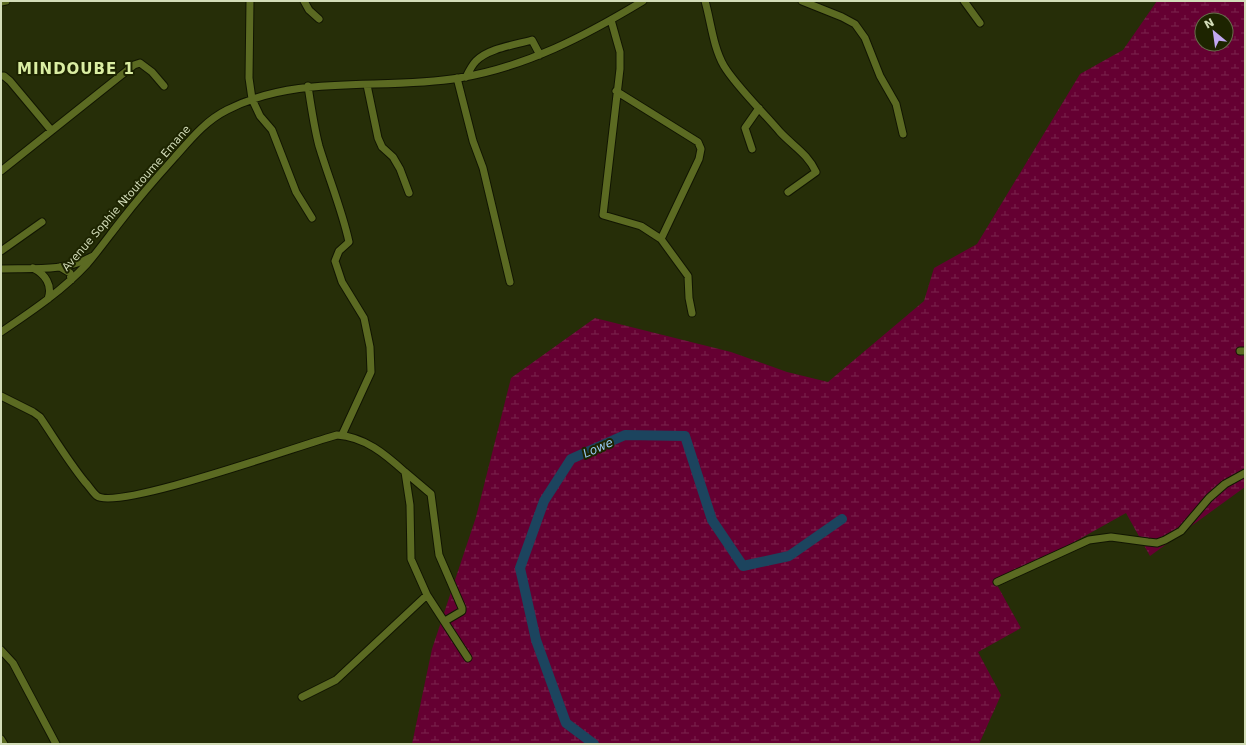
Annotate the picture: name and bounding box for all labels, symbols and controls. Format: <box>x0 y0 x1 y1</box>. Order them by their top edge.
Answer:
north arrow <box>1194 12 1234 52</box>
text: N <box>1202 16 1217 32</box>
district label: MINDOUBE 1 <box>17 60 135 78</box>
street label: Avenue Sophie Ntoutoume Emane <box>60 123 193 274</box>
water label: Lowe <box>581 435 615 461</box>

